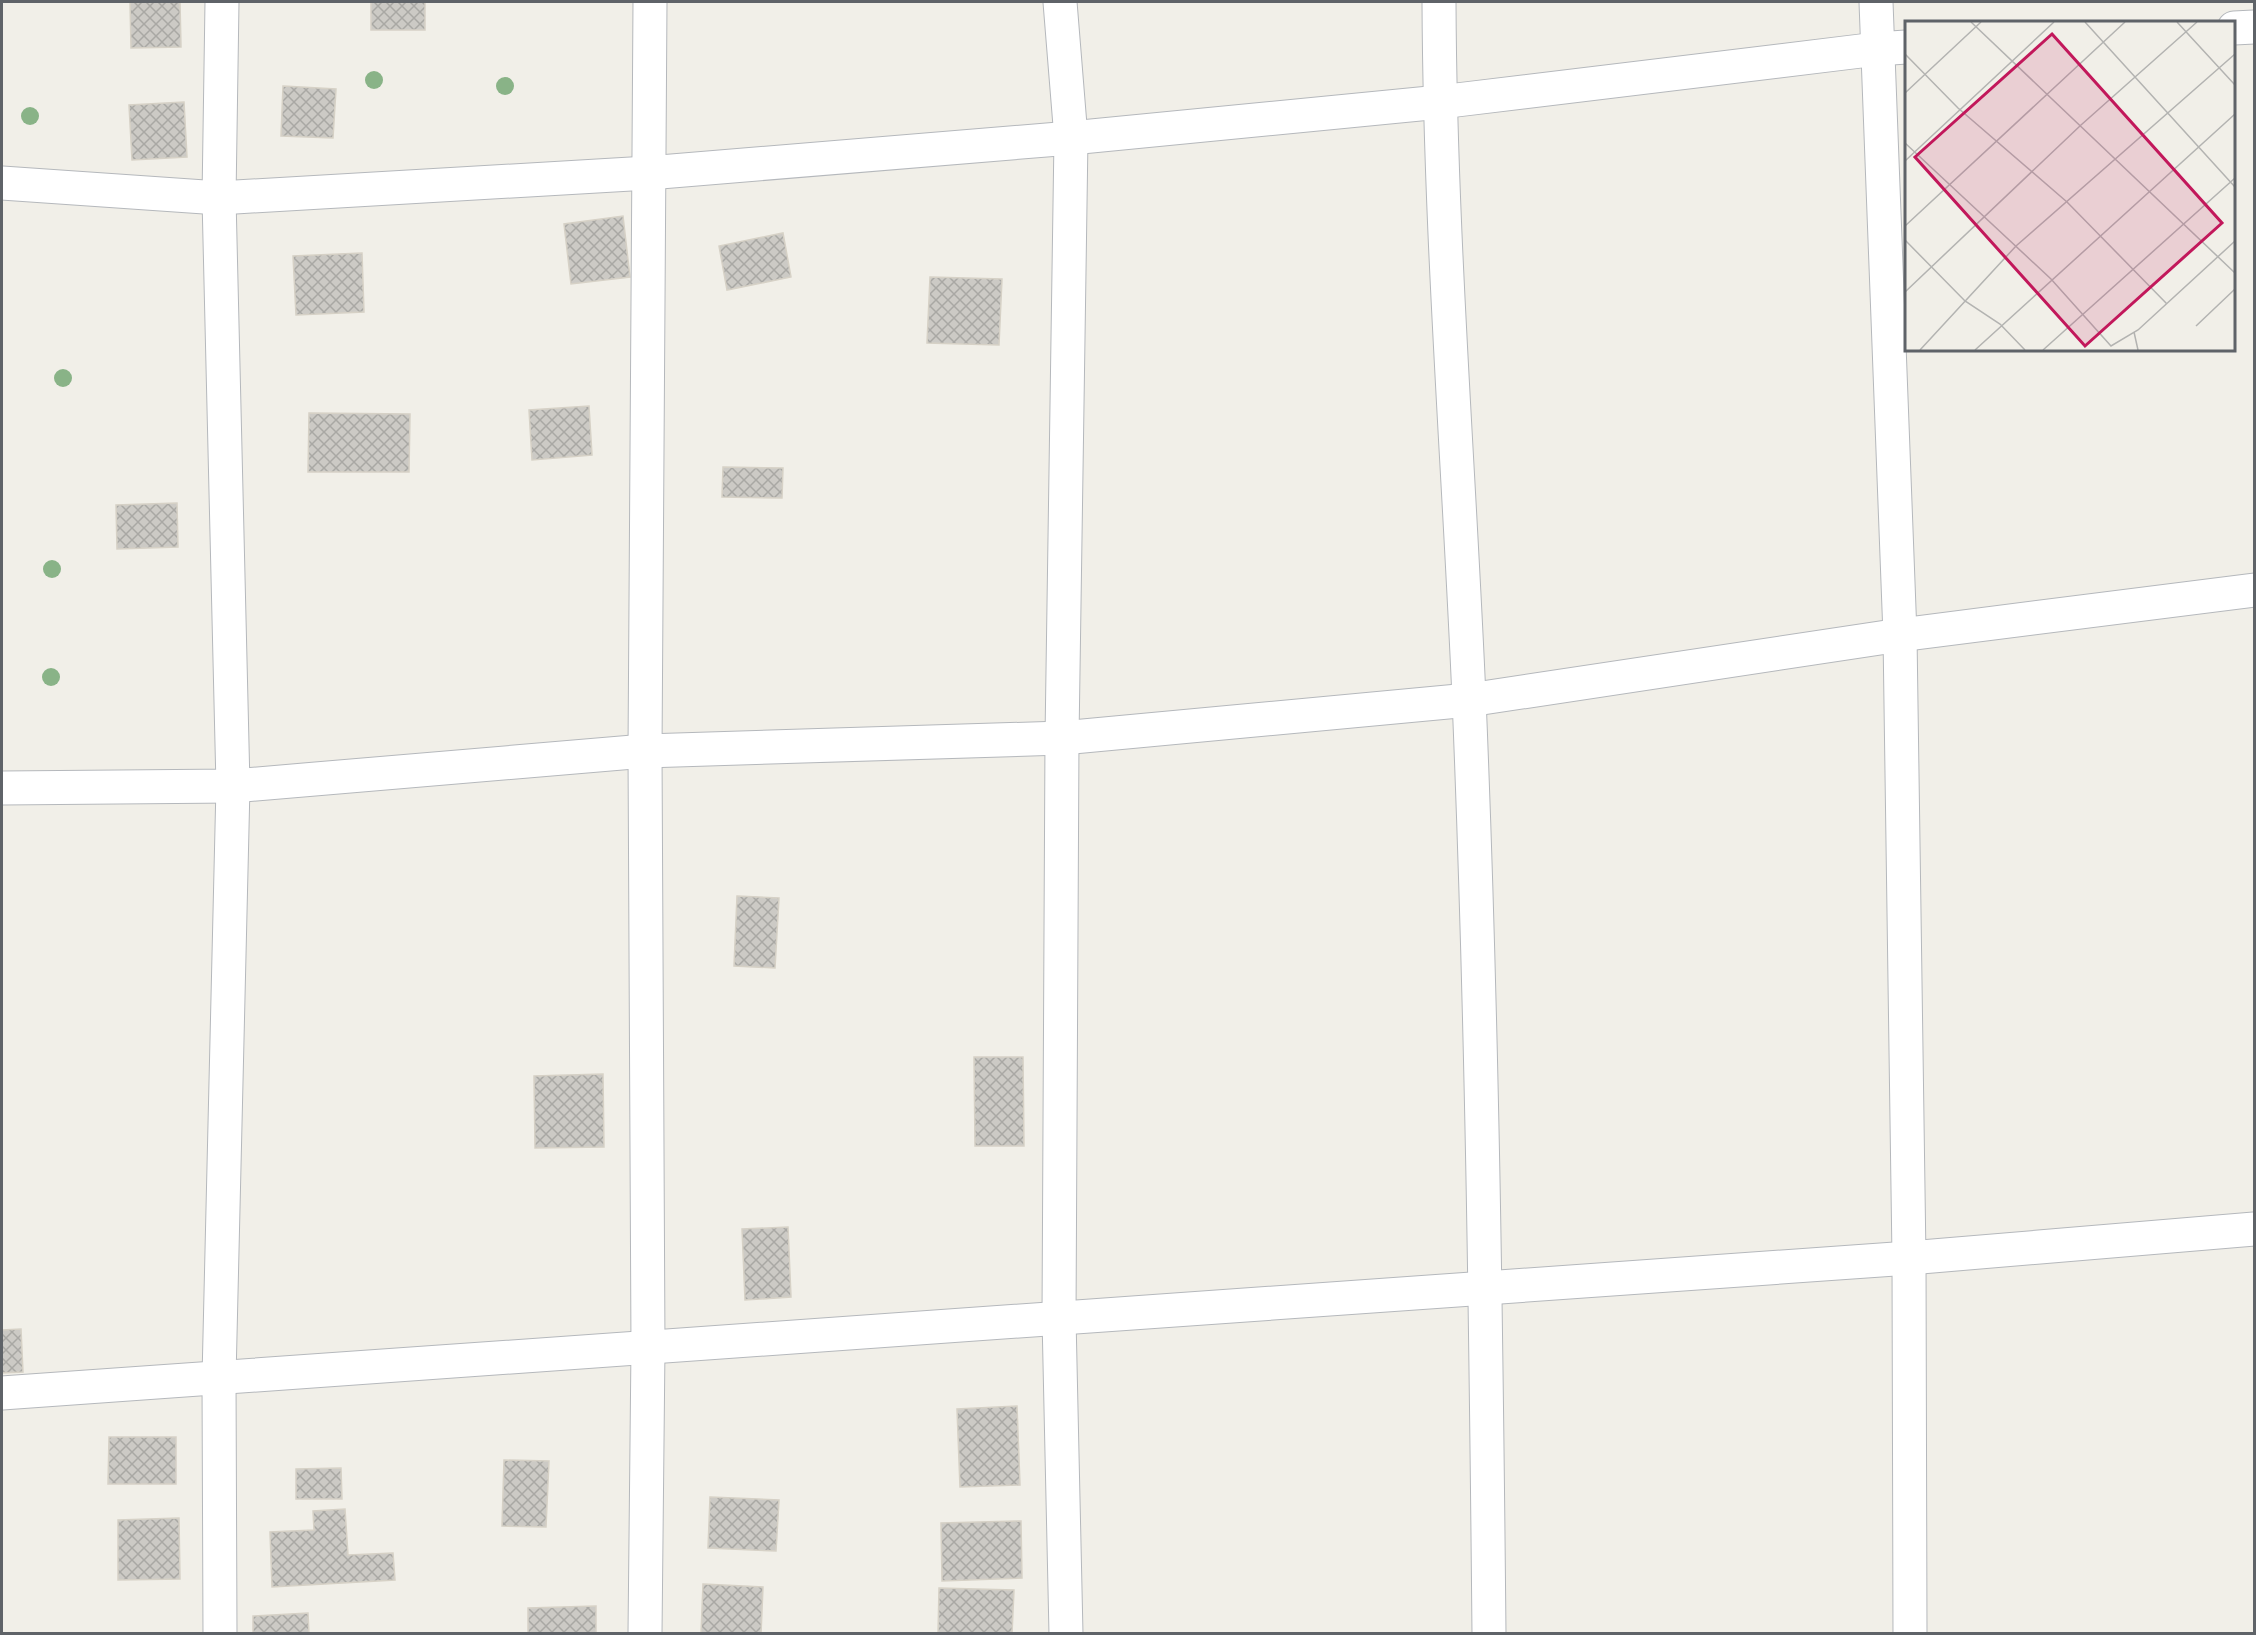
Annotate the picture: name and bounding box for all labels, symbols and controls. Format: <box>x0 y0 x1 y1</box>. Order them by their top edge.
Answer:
inset map <box>1905 21 2235 351</box>

